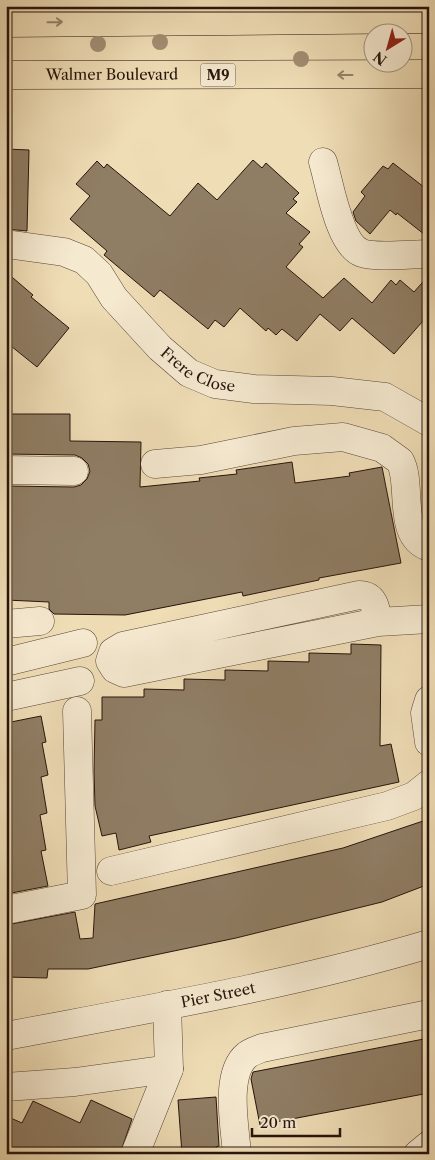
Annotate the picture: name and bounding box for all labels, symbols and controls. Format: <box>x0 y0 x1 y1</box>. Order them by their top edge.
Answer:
one-way arrow <box>46 17 63 27</box>
north arrow <box>362 22 412 72</box>
text: N <box>370 48 390 69</box>
road number: M9 <box>200 64 236 86</box>
street label: Walmer Boulevard <box>45 65 178 84</box>
one-way arrow <box>337 70 354 80</box>
street label: Frere Close <box>157 343 236 395</box>
street label: Pier Street <box>179 978 258 1012</box>
scale bar <box>252 1105 340 1137</box>
text: 20 m <box>260 1113 296 1132</box>

